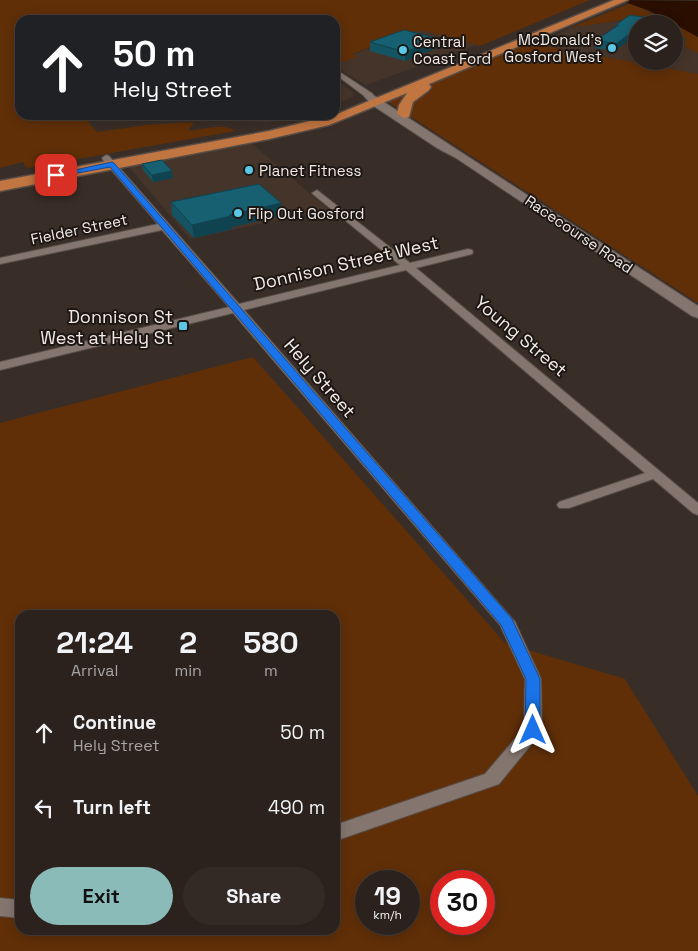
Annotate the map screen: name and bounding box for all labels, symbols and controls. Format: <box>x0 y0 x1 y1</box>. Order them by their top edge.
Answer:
map controls <box>628 15 683 70</box>
button: layers <box>628 15 683 70</box>
place label: McDonald's Gosford West <box>504 30 602 66</box>
text: 50 m <box>113 32 195 76</box>
place label: Central Coast Ford <box>413 32 491 68</box>
icon: ahead <box>30 35 95 100</box>
marker: McDonald's Gosford West <box>606 42 618 54</box>
marker: Central Coast Ford <box>397 44 409 56</box>
text: Hely Street <box>113 75 232 103</box>
pin <box>35 154 77 196</box>
icon: arrive <box>42 161 70 189</box>
place label: Planet Fitness <box>259 161 362 180</box>
marker: Planet Fitness <box>243 164 255 176</box>
street label: Racecourse Road <box>521 191 637 277</box>
place label: Flip Out Gosford <box>248 204 364 223</box>
marker: Flip Out Gosford <box>232 207 244 219</box>
street label: Fielder Street <box>29 209 129 249</box>
street label: Donnison Street West <box>251 231 441 295</box>
street label: Young Street <box>470 291 572 381</box>
place label: Donnison St West at Hely St <box>40 305 173 349</box>
marker: Donnison St West at Hely St <box>177 320 189 332</box>
street label: Hely Street <box>279 334 361 422</box>
text: 21:24 <box>56 623 133 662</box>
text: 2 <box>179 623 197 662</box>
text: 580 <box>243 623 299 662</box>
text: Arrival <box>71 660 118 681</box>
text: min <box>174 660 202 681</box>
text: m <box>264 660 278 681</box>
position arrow <box>506 703 558 755</box>
text: Continue <box>73 710 156 735</box>
icon: ahead <box>30 719 58 747</box>
text: 50 m <box>280 720 325 745</box>
text: Hely Street <box>73 735 160 756</box>
icon: left <box>30 794 58 822</box>
text: Turn left <box>73 795 151 820</box>
text: 490 m <box>268 795 325 820</box>
button: Exit <box>30 867 173 925</box>
button: Share <box>183 867 325 925</box>
speed limit sign: 30 <box>430 870 495 935</box>
text: 19 <box>374 880 401 912</box>
text: km/h <box>373 907 402 923</box>

